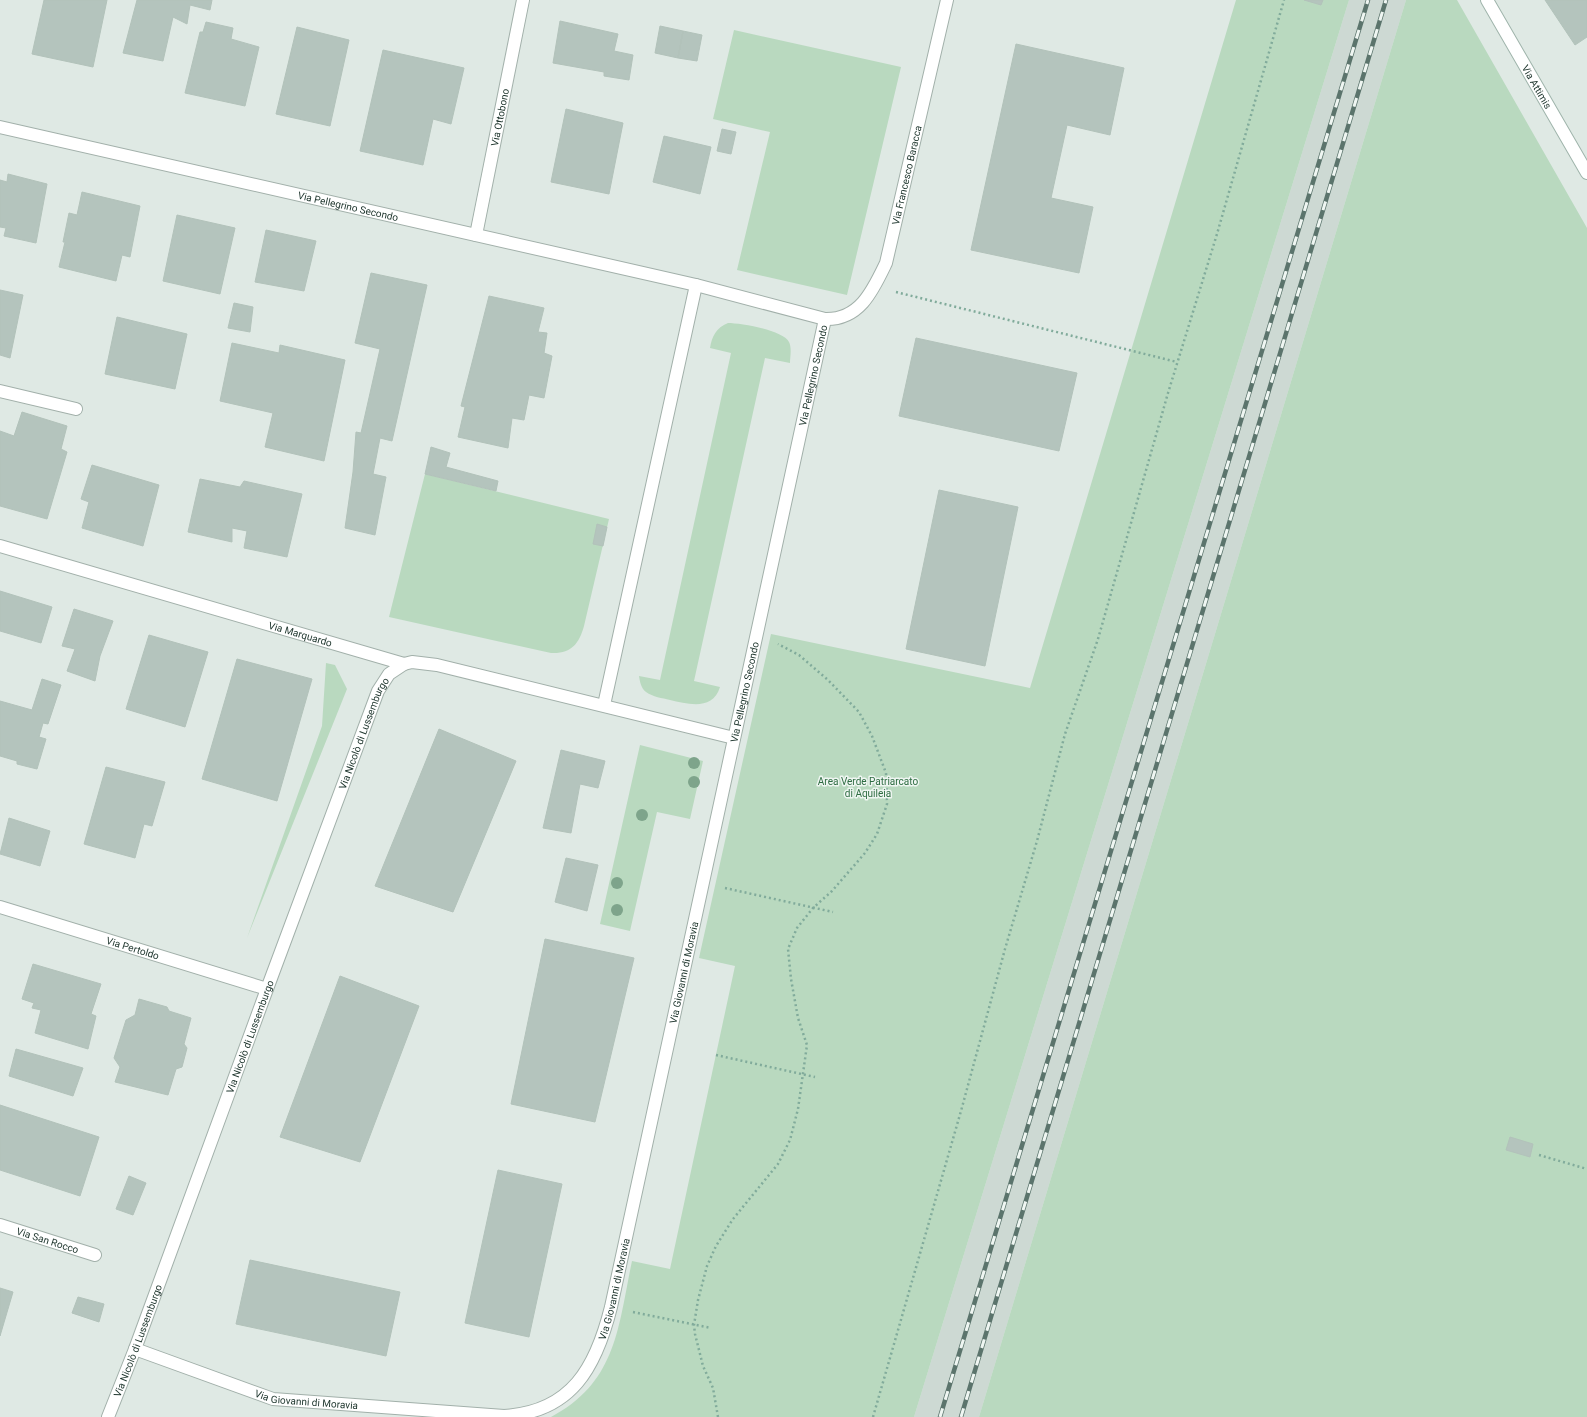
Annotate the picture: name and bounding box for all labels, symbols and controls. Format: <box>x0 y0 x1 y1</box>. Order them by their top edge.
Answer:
street label: Via Attimis <box>1520 63 1554 110</box>
street label: Via Ottobono <box>488 87 511 147</box>
street label: Via Francesco Baracca <box>890 124 923 226</box>
street label: Via Pellegrino Secondo <box>297 189 400 223</box>
street label: Via Pellegrino Secondo <box>797 324 829 427</box>
street label: Via Marquardo <box>267 619 334 648</box>
street label: Via Pellegrino Secondo <box>728 640 761 743</box>
street label: Via Nicolò di Lussemburgo <box>336 675 391 791</box>
park label: Area Verde Patriarcato di Aquileia <box>818 776 918 799</box>
street label: Via Giovanni di Moravia <box>667 920 700 1025</box>
street label: Via Pertoldo <box>105 935 161 961</box>
street label: Via Nicolò di Lussemburgo <box>224 978 275 1094</box>
street label: Via San Rocco <box>15 1225 80 1255</box>
street label: Via Giovanni di Moravia <box>596 1237 631 1341</box>
street label: Via Nicolò di Lussemburgo <box>111 1283 164 1398</box>
street label: Via Giovanni di Moravia <box>253 1387 358 1411</box>

